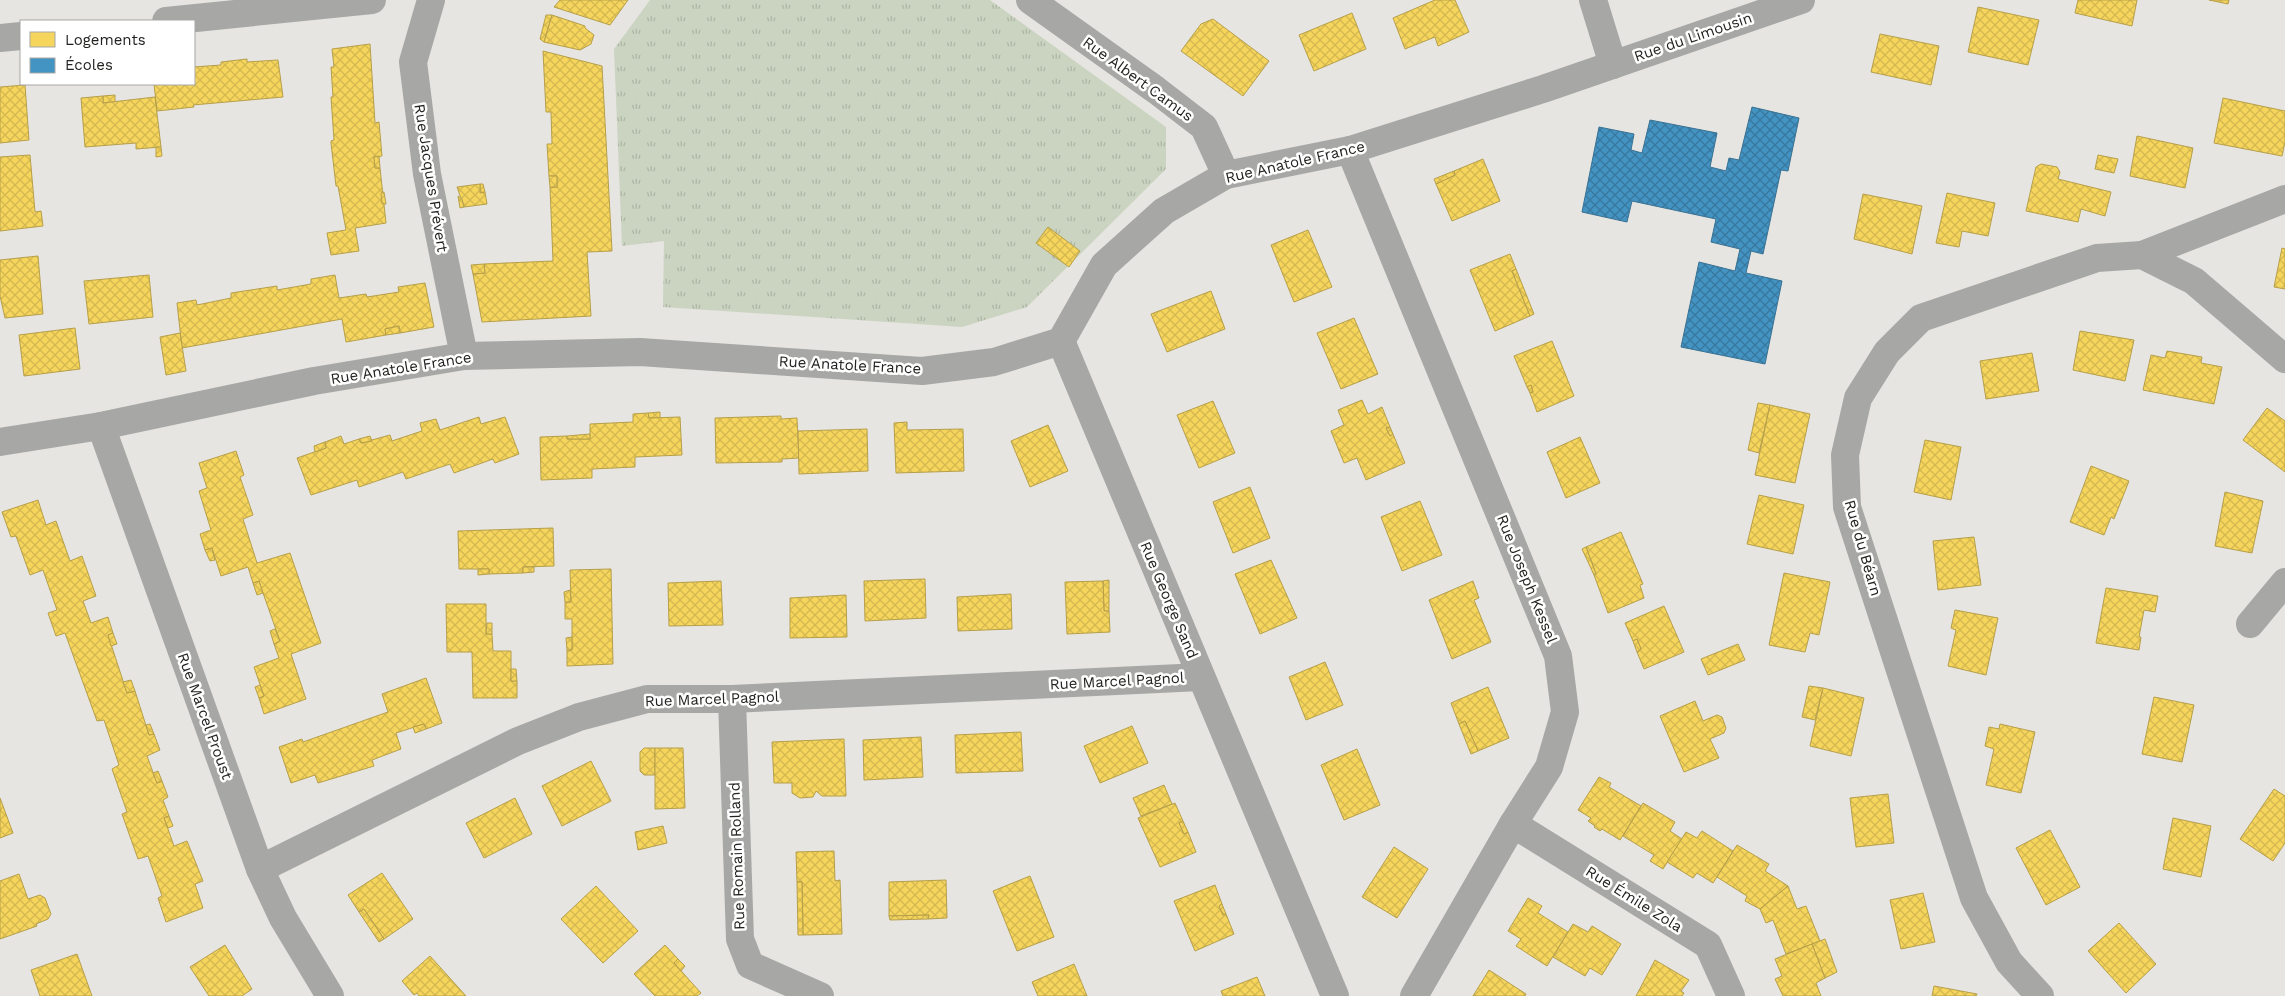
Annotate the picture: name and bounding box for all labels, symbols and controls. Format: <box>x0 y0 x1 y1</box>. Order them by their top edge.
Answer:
street label: Rue du Limousin <box>1632 8 1754 66</box>
legend <box>20 20 195 85</box>
text: Logements <box>65 31 146 49</box>
street label: Rue Albert Camus <box>1079 33 1197 125</box>
text: Écoles <box>65 56 113 74</box>
street label: Rue Jacques Prévert <box>410 103 452 254</box>
street label: Rue Anatole France <box>1224 137 1366 187</box>
street label: Rue Anatole France <box>329 348 473 388</box>
street label: Rue Anatole France <box>778 352 922 378</box>
street label: Rue du Béarn <box>1841 498 1885 598</box>
street label: Rue Joseph Kessel <box>1493 512 1561 646</box>
street label: Rue George Sand <box>1136 539 1202 661</box>
street label: Rue Marcel Proust <box>174 650 237 783</box>
street label: Rue Marcel Pagnol <box>1049 668 1185 694</box>
street label: Rue Marcel Pagnol <box>644 688 780 710</box>
street label: Rue Romain Rolland <box>725 782 749 930</box>
street label: Rue Émile Zola <box>1582 862 1686 936</box>

